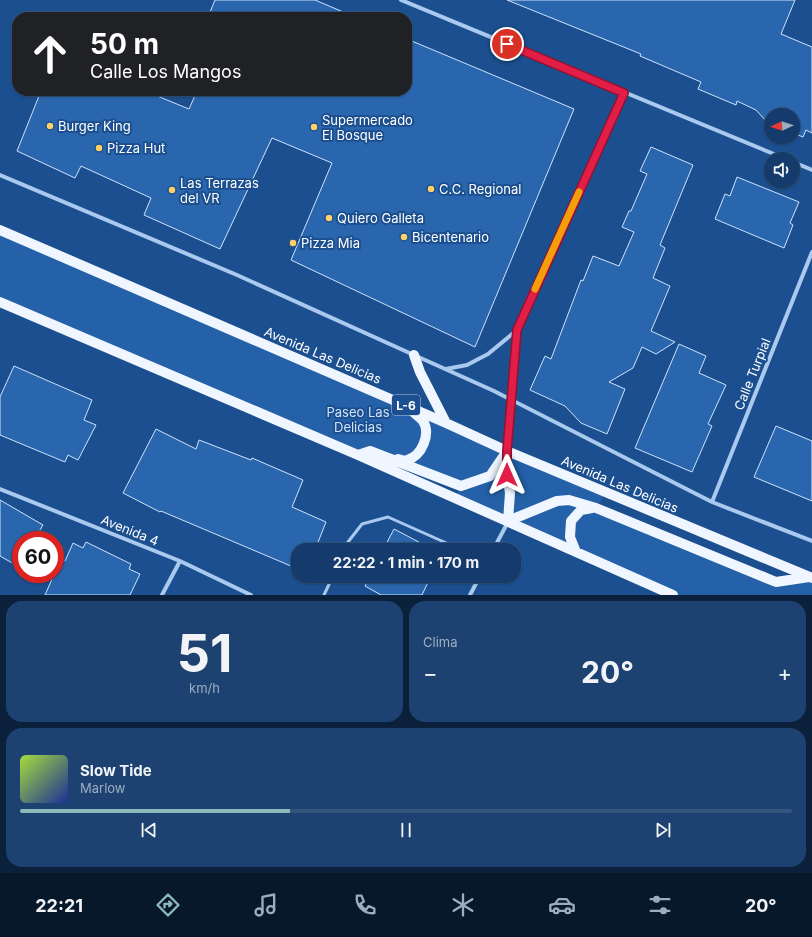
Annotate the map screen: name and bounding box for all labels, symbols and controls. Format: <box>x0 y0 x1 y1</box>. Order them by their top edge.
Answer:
text: 50 m <box>90 27 159 61</box>
pin <box>490 27 524 61</box>
icon: ahead <box>24 28 76 80</box>
icon: arrive <box>496 33 518 55</box>
text: Calle Los Mangos <box>90 61 241 82</box>
north arrow <box>764 108 800 144</box>
map controls <box>764 108 800 188</box>
place label: Supermercado El Bosque <box>322 112 413 143</box>
place label: Burger King <box>58 118 131 134</box>
marker: Burger King <box>45 121 55 131</box>
marker: Supermercado El Bosque <box>309 122 319 132</box>
place label: Pizza Hut <box>107 140 165 156</box>
marker: Pizza Hut <box>94 143 104 153</box>
button: sound <box>764 152 800 188</box>
place label: Las Terrazas del VR <box>180 175 259 206</box>
place label: C.C. Regional <box>439 181 521 197</box>
marker: C.C. Regional <box>426 184 436 194</box>
marker: Las Terrazas del VR <box>167 185 177 195</box>
place label: Quiero Galleta <box>337 210 424 226</box>
marker: Quiero Galleta <box>324 213 334 223</box>
place label: Bicentenario <box>412 229 489 245</box>
marker: Bicentenario <box>399 232 409 242</box>
place label: Pizza Mia <box>301 235 360 251</box>
marker: Pizza Mia <box>288 238 298 248</box>
street label: Avenida Las Delicias <box>262 323 384 387</box>
street label: Calle Turpial <box>730 336 774 412</box>
road number: L-6 <box>392 395 420 415</box>
park label: Paseo Las Delicias <box>326 404 390 435</box>
street label: Avenida Las Delicias <box>559 452 681 516</box>
position arrow <box>486 454 528 496</box>
street label: Avenida 4 <box>99 511 161 549</box>
speed limit sign: 60 <box>12 531 64 583</box>
text: 22:22 · 1 min · 170 m <box>333 553 479 572</box>
text: 51 <box>177 622 232 685</box>
text: Clima <box>423 634 457 650</box>
text: 20° <box>581 654 634 690</box>
text: − <box>423 660 438 686</box>
text: + <box>777 660 792 686</box>
text: km/h <box>189 680 220 696</box>
text: Slow Tide <box>80 761 152 780</box>
text: Marlow <box>80 780 126 796</box>
icon: previous <box>138 819 160 841</box>
icon: pause <box>395 819 417 841</box>
icon: next <box>652 819 674 841</box>
icon: directions <box>154 891 182 919</box>
icon: music <box>252 891 280 919</box>
icon: phone <box>351 891 379 919</box>
icon: climate <box>449 891 477 919</box>
icon: car <box>548 891 576 919</box>
icon: filters <box>646 891 674 919</box>
text: 22:21 <box>35 895 83 916</box>
text: 20° <box>745 895 777 916</box>

